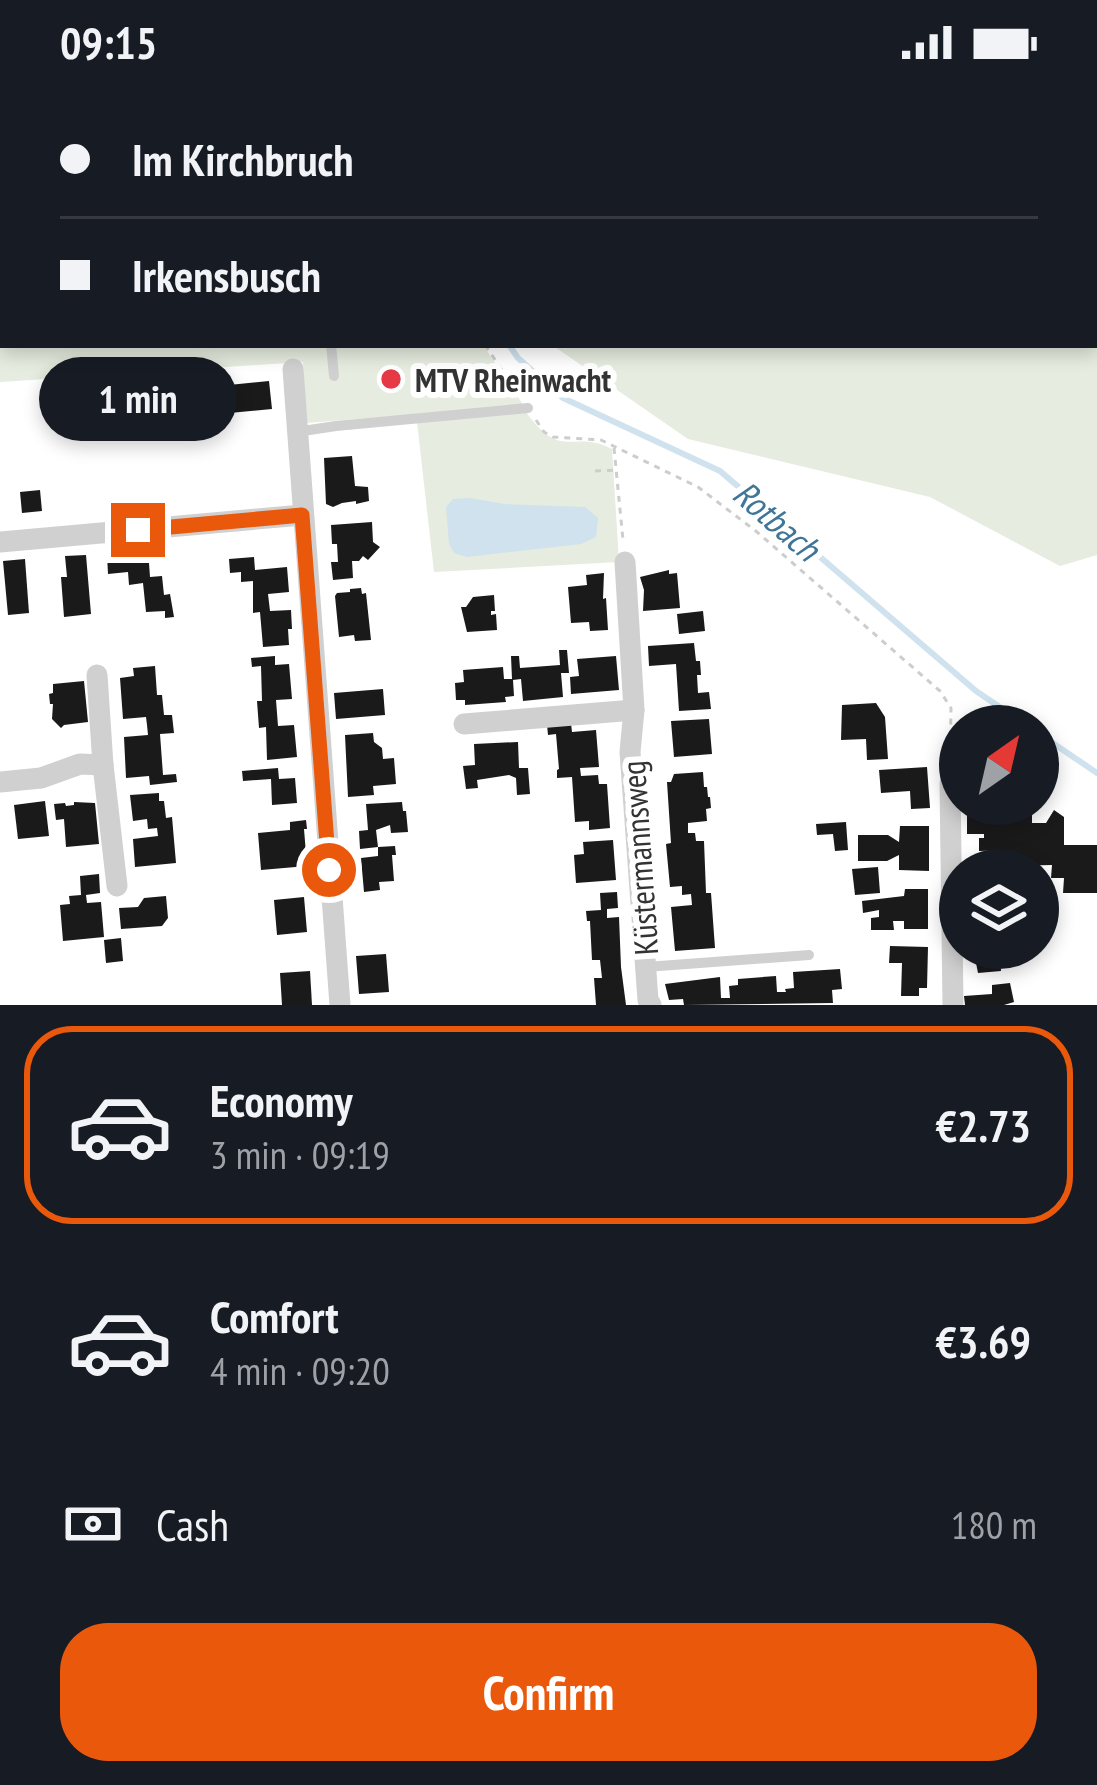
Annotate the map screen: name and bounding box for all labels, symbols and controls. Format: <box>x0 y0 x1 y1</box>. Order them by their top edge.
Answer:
text: 09:15 <box>60 13 157 71</box>
text: Im Kirchbruch <box>132 130 354 188</box>
text: Irkensbusch <box>132 246 321 304</box>
callout: 1 min <box>39 356 237 440</box>
place label: MTV Rheinwacht <box>415 358 612 401</box>
marker: MTV Rheinwacht <box>378 366 404 392</box>
text: 1 min <box>99 373 177 424</box>
water label: Rotbach <box>724 469 832 572</box>
route end <box>111 503 165 557</box>
north arrow <box>939 705 1059 825</box>
map controls <box>939 705 1059 969</box>
street label: Küstermannsweg <box>611 759 667 957</box>
route start <box>302 843 356 897</box>
button: layers <box>939 849 1059 969</box>
icon: car <box>66 1071 174 1179</box>
text: Economy <box>210 1071 353 1129</box>
text: €2.73 <box>935 1096 1031 1154</box>
text: 3 min · 09:19 <box>210 1129 390 1180</box>
icon: car <box>66 1287 174 1395</box>
text: Comfort <box>210 1287 339 1345</box>
text: €3.69 <box>935 1312 1031 1370</box>
text: 4 min · 09:20 <box>210 1345 390 1396</box>
icon: cash <box>60 1491 126 1557</box>
text: Cash <box>156 1495 229 1553</box>
text: 180 m <box>951 1499 1037 1550</box>
button: Confirm <box>60 1623 1037 1761</box>

